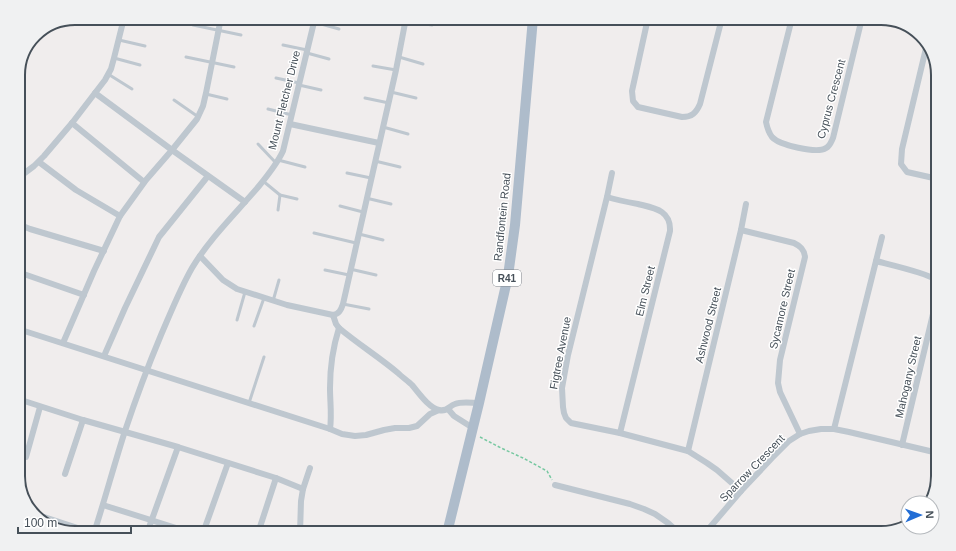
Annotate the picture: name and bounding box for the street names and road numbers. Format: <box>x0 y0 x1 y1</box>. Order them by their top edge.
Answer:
street label: Mount Fletcher Drive <box>266 49 302 151</box>
street label: Cyprus Crescent <box>815 58 847 140</box>
street label: Randfontein Road <box>491 172 513 262</box>
street label: Elm Street <box>633 265 657 317</box>
street label: Sycamore Street <box>767 268 797 350</box>
road number: R41 <box>493 270 521 286</box>
street label: Ashwood Street <box>693 286 723 364</box>
street label: Figtree Avenue <box>547 316 573 390</box>
street label: Mahogany Street <box>893 335 923 419</box>
street label: Sparrow Crescent <box>717 432 787 504</box>

